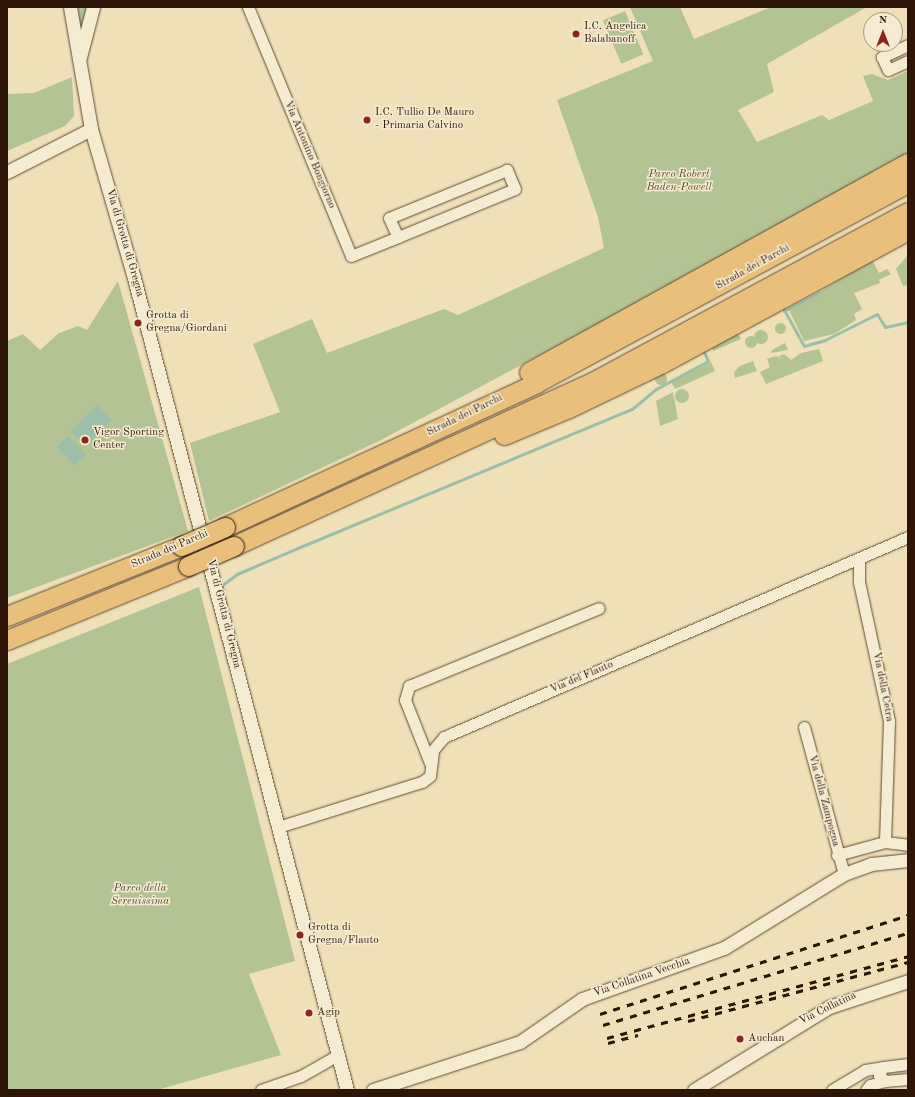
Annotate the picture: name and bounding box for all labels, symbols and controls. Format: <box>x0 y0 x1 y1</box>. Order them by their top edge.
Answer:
north arrow <box>863 12 903 52</box>
text: N <box>879 15 887 26</box>
place label: I.C. Angelica Balabanoff <box>584 21 646 47</box>
marker: I.C. Angelica Balabanoff <box>571 29 581 39</box>
street label: Via Antonino Bongiorno <box>280 99 338 211</box>
place label: I.C. Tullio De Mauro - Primaria Calvino <box>375 107 474 133</box>
marker: I.C. Tullio De Mauro - Primaria Calvino <box>362 115 372 125</box>
park label: Parco Robert Baden-Powell <box>646 169 712 195</box>
street label: Via di Grotta di Gregna <box>102 187 146 299</box>
street label: Strada dei Parchi <box>714 242 792 294</box>
place label: Grotta di Gregna/Giordani <box>146 310 227 336</box>
marker: Grotta di Gregna/Giordani <box>133 318 143 328</box>
street label: Strada dei Parchi <box>425 392 505 440</box>
place label: Vigor Sporting Center <box>93 427 164 453</box>
marker: Vigor Sporting Center <box>80 435 90 445</box>
street label: Strada dei Parchi <box>129 528 211 572</box>
street label: Via di Grotta di Gregna <box>203 558 243 670</box>
street label: Via della Cetra <box>869 651 895 723</box>
street label: Via del Flauto <box>548 659 616 697</box>
street label: Via della Zampogna <box>804 754 842 848</box>
park label: Parco della Serenissima <box>111 883 169 909</box>
place label: Grotta di Gregna/Flauto <box>308 922 379 948</box>
marker: Grotta di Gregna/Flauto <box>295 930 305 940</box>
street label: Via Collatina Vecchia <box>592 955 692 1001</box>
street label: Via Collatina <box>797 990 859 1028</box>
place label: Agip <box>317 1006 340 1020</box>
marker: Agip <box>304 1008 314 1018</box>
place label: Auchan <box>748 1032 784 1046</box>
marker: Auchan <box>735 1034 745 1044</box>

